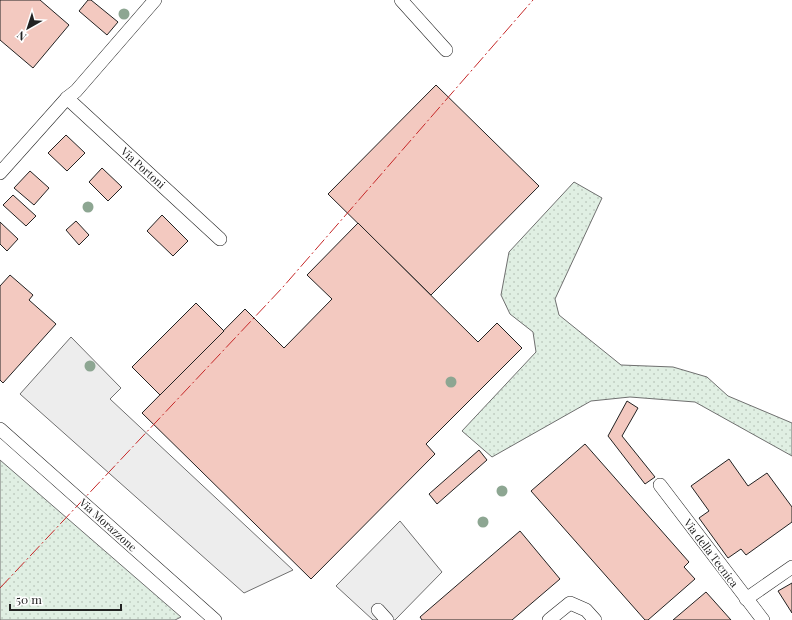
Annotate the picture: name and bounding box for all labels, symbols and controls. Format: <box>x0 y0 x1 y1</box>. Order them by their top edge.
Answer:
north arrow <box>8 8 48 48</box>
text: N <box>14 28 29 44</box>
street label: Via Portoni <box>117 143 169 192</box>
street label: Via Morazzone <box>76 494 141 555</box>
street label: Via della Tecnica <box>680 515 742 590</box>
scale bar <box>10 586 121 612</box>
text: 50 m <box>16 591 42 607</box>

